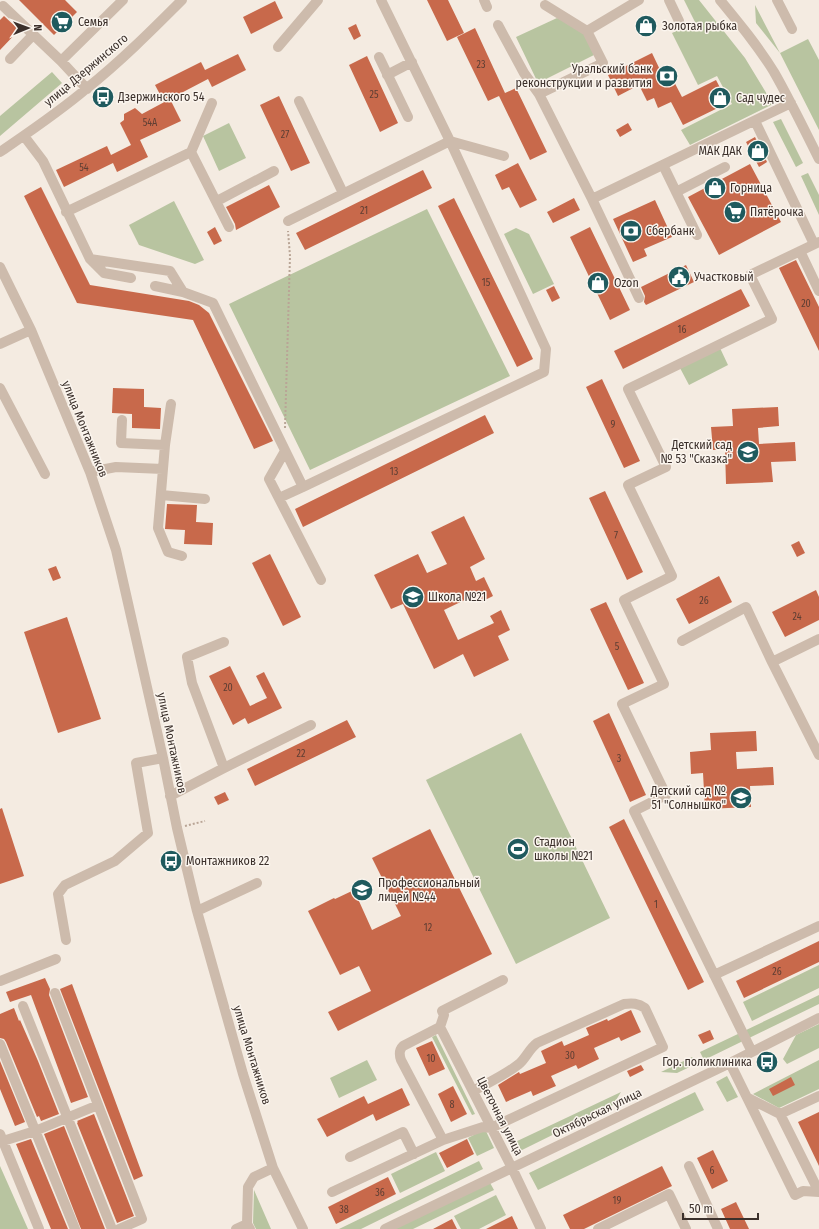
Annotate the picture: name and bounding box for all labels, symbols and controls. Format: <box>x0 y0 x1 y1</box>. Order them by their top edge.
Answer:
north arrow <box>8 8 48 48</box>
supermarket icon: Семья <box>49 9 75 35</box>
shop icon: Золотая рыбка <box>633 13 659 39</box>
place label: Семья <box>78 15 109 29</box>
place label: Золотая рыбка <box>662 19 737 33</box>
text: N <box>31 24 44 31</box>
street label: улица Дзержинского <box>41 31 131 109</box>
house number: 23 <box>477 59 486 71</box>
place label: Уральский банк реконструкции и развития <box>516 62 652 90</box>
bank icon: Уральский банк реконструкции и развития <box>654 63 680 89</box>
bus stop icon: Дзержинского 54 <box>90 84 116 110</box>
shop icon: Сад чудес <box>707 85 733 111</box>
house number: 25 <box>370 89 379 101</box>
place label: Дзержинского 54 <box>117 90 205 104</box>
place label: Сад чудес <box>736 91 785 105</box>
house number: 54А <box>143 117 158 129</box>
house number: 27 <box>281 129 289 141</box>
shop icon: МАК ДАК <box>745 138 771 164</box>
place label: МАК ДАК <box>699 144 743 158</box>
house number: 54 <box>79 162 89 174</box>
shop icon: Горница <box>702 175 728 201</box>
place label: Горница <box>730 181 772 195</box>
supermarket icon: Пятёрочка <box>722 199 748 225</box>
house number: 21 <box>360 205 368 217</box>
place label: Пятёрочка <box>750 205 804 219</box>
bank icon: Сбербанк <box>618 218 644 244</box>
place label: Сбербанк <box>646 224 695 238</box>
public building icon: Участковый <box>666 264 692 290</box>
shop icon: Ozon <box>585 270 611 296</box>
place label: Участковый <box>693 270 754 284</box>
place label: Ozon <box>614 276 639 290</box>
house number: 15 <box>482 277 491 289</box>
house number: 20 <box>801 298 811 310</box>
house number: 16 <box>678 324 686 336</box>
street label: улица Монтажников <box>59 379 111 479</box>
house number: 9 <box>611 419 616 431</box>
place label: Детский сад № 53 "Сказка" <box>661 438 732 466</box>
school or university icon: Детский сад № 53 "Сказка" <box>735 439 761 465</box>
house number: 13 <box>390 466 399 478</box>
house number: 7 <box>614 530 618 542</box>
school or university icon: Школа №21 <box>400 584 426 610</box>
place label: Школа №21 <box>428 590 486 604</box>
house number: 26 <box>699 595 709 607</box>
house number: 24 <box>792 611 802 623</box>
house number: 5 <box>615 641 620 653</box>
house number: 20 <box>223 682 233 694</box>
street label: улица Монтажников <box>154 691 190 795</box>
house number: 22 <box>297 748 306 760</box>
house number: 3 <box>617 753 622 765</box>
place label: Детский сад № 51 "Солнышко" <box>650 784 726 812</box>
school or university icon: Детский сад № 51 "Солнышко" <box>728 785 754 811</box>
place label: Стадион школы №21 <box>534 835 593 863</box>
sports icon: Стадион школы №21 <box>505 836 531 862</box>
bus stop icon: Монтажников 22 <box>158 848 184 874</box>
place label: Монтажников 22 <box>186 854 269 868</box>
place label: Профессиональный лицей №44 <box>378 876 480 904</box>
school or university icon: Профессиональный лицей №44 <box>349 877 375 903</box>
house number: 1 <box>654 899 658 911</box>
house number: 12 <box>424 922 433 934</box>
house number: 26 <box>772 966 782 978</box>
street label: улица Монтажников <box>230 1004 274 1106</box>
bus stop icon: Гор. поликлиника <box>754 1049 780 1075</box>
house number: 30 <box>565 1050 575 1062</box>
house number: 10 <box>426 1053 436 1065</box>
place label: Гор. поликлиника <box>662 1055 752 1069</box>
street label: Цветочная улица <box>474 1074 526 1158</box>
street label: Октябрьская улица <box>550 1085 644 1141</box>
house number: 8 <box>450 1099 455 1111</box>
house number: 6 <box>710 1165 715 1177</box>
house number: 36 <box>375 1187 385 1199</box>
house number: 19 <box>613 1195 622 1207</box>
scale bar <box>683 1195 758 1221</box>
text: 50 m <box>689 1202 713 1216</box>
house number: 38 <box>339 1204 349 1216</box>

